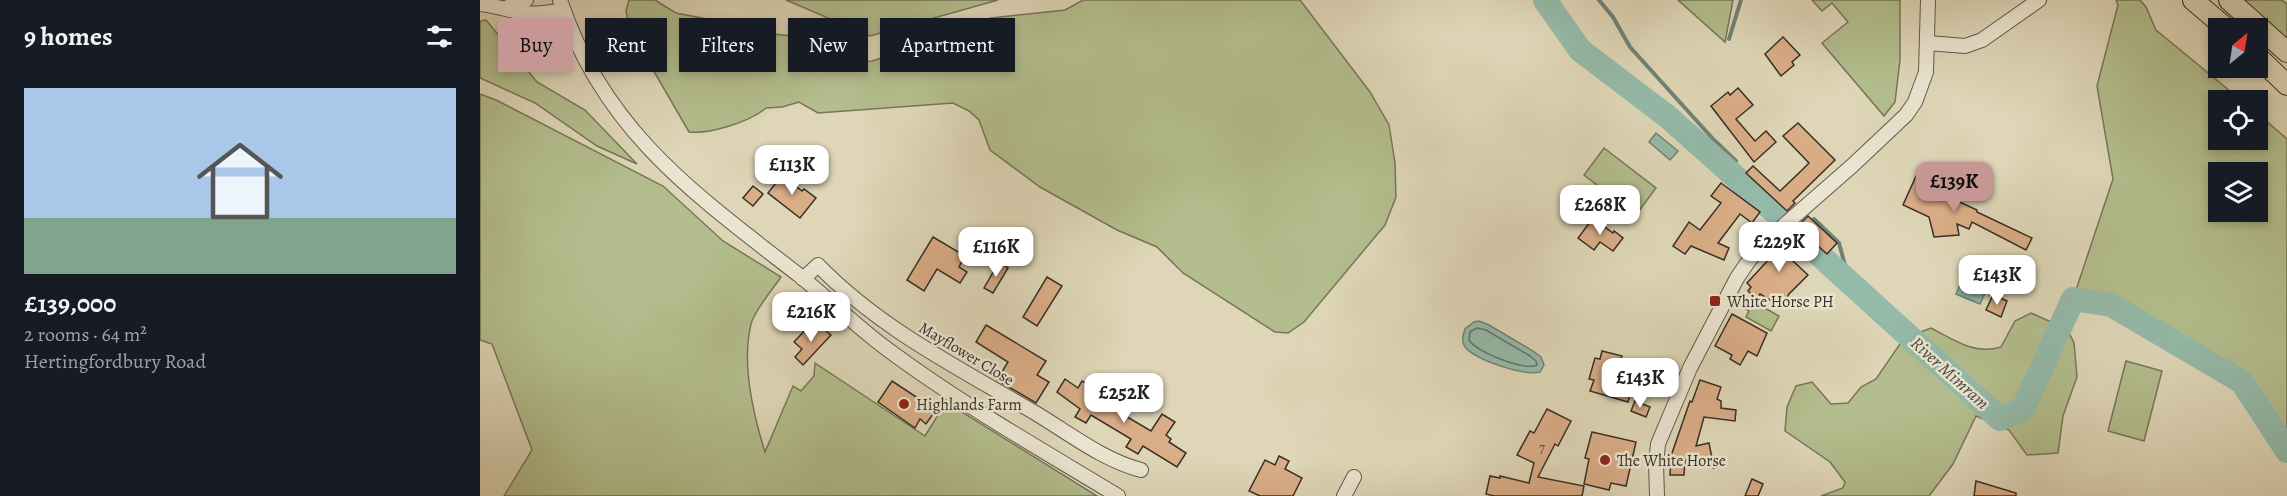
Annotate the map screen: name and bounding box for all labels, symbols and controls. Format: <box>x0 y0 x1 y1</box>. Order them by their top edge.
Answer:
chip: Buy <box>498 18 573 72</box>
chip: Rent <box>585 18 667 72</box>
chip: Filters <box>679 18 776 72</box>
chip: New <box>788 18 868 72</box>
chip: Apartment <box>880 18 1015 72</box>
north arrow <box>2208 18 2268 78</box>
map controls <box>2208 18 2268 222</box>
text: 9 homes <box>24 19 113 54</box>
icon: filters <box>423 20 456 53</box>
button: locate <box>2208 90 2268 150</box>
icon: home <box>186 127 294 235</box>
pin: £113K <box>750 145 834 196</box>
text: £113K <box>769 151 815 178</box>
pin: £139K <box>1912 162 1996 213</box>
button: layers <box>2208 162 2268 222</box>
text: £139K <box>1930 168 1978 195</box>
pin: £268K <box>1558 185 1642 236</box>
text: £268K <box>1574 191 1626 218</box>
pin: £229K <box>1737 222 1821 273</box>
pin: £116K <box>954 227 1038 278</box>
text: £229K <box>1753 228 1805 255</box>
text: £116K <box>972 233 1020 260</box>
pin: £143K <box>1955 255 2039 306</box>
text: £143K <box>1973 261 2021 288</box>
text: £139,000 <box>24 286 116 321</box>
place label: White Horse PH <box>1726 291 1834 313</box>
pin: £216K <box>769 292 853 343</box>
marker: White Horse PH <box>1708 294 1722 308</box>
text: £216K <box>786 298 836 325</box>
street label: Mayflower Close <box>915 317 1018 391</box>
text: 2 rooms · 64 m² <box>24 321 147 348</box>
water label: River Mimram <box>1905 331 1995 415</box>
text: Hertingfordbury Road <box>24 348 206 375</box>
pin: £143K <box>1598 358 1682 409</box>
text: £143K <box>1616 364 1664 391</box>
pin: £252K <box>1082 373 1166 424</box>
text: £252K <box>1098 379 1150 406</box>
place label: Highlands Farm <box>916 394 1022 416</box>
marker: Highlands Farm <box>897 397 911 411</box>
house number: 7 <box>1539 439 1545 458</box>
place label: The White Horse <box>1617 450 1726 472</box>
marker: The White Horse <box>1598 453 1612 467</box>

